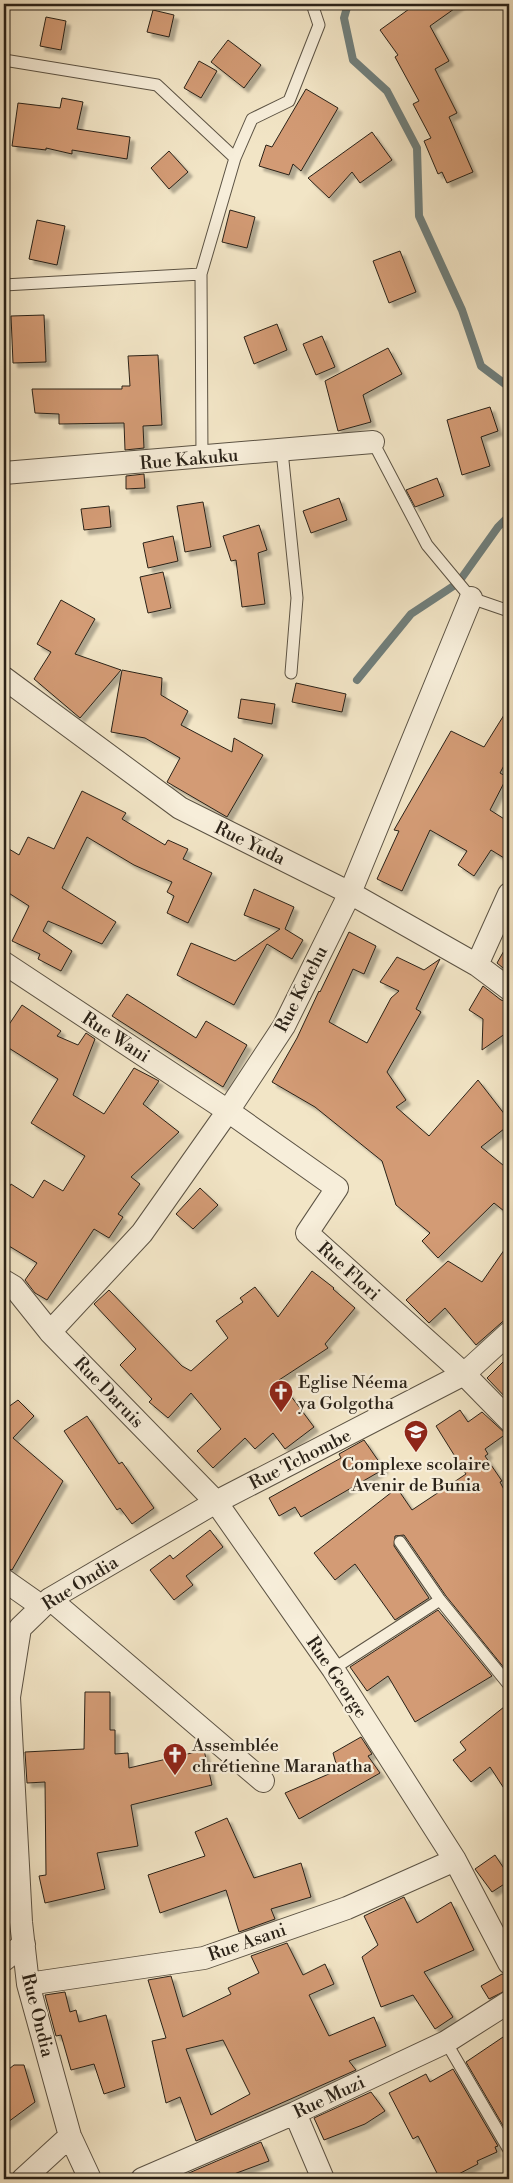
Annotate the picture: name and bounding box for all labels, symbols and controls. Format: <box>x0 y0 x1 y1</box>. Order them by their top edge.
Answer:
street label: Rue Kakuku <box>139 444 240 475</box>
street label: Rue Yuda <box>211 817 290 871</box>
street label: Rue Ketchu <box>270 942 333 1036</box>
street label: Rue Wani <box>77 1007 154 1068</box>
street label: Rue Flori <box>312 1237 385 1306</box>
street label: Rue Daruis <box>69 1352 149 1433</box>
place label: Eglise Néema ya Golgotha <box>297 1371 409 1415</box>
church icon: Eglise Néema ya Golgotha <box>268 1379 294 1413</box>
school or university icon: Complexe scolaire Avenir de Bunia <box>403 1419 429 1453</box>
street label: Rue Tchombe <box>245 1424 355 1495</box>
place label: Complexe scolaire Avenir de Bunia <box>342 1453 490 1497</box>
street label: Rue Ondia <box>38 1551 123 1616</box>
street label: Rue George <box>301 1632 372 1723</box>
place label: Assemblée chrétienne Maranatha <box>191 1734 373 1778</box>
church icon: Assemblée chrétienne Maranatha <box>162 1742 188 1776</box>
street label: Rue Asani <box>205 1918 289 1967</box>
street label: Rue Ondia <box>16 1971 59 2060</box>
street label: Rue Muzi <box>290 2071 369 2124</box>

